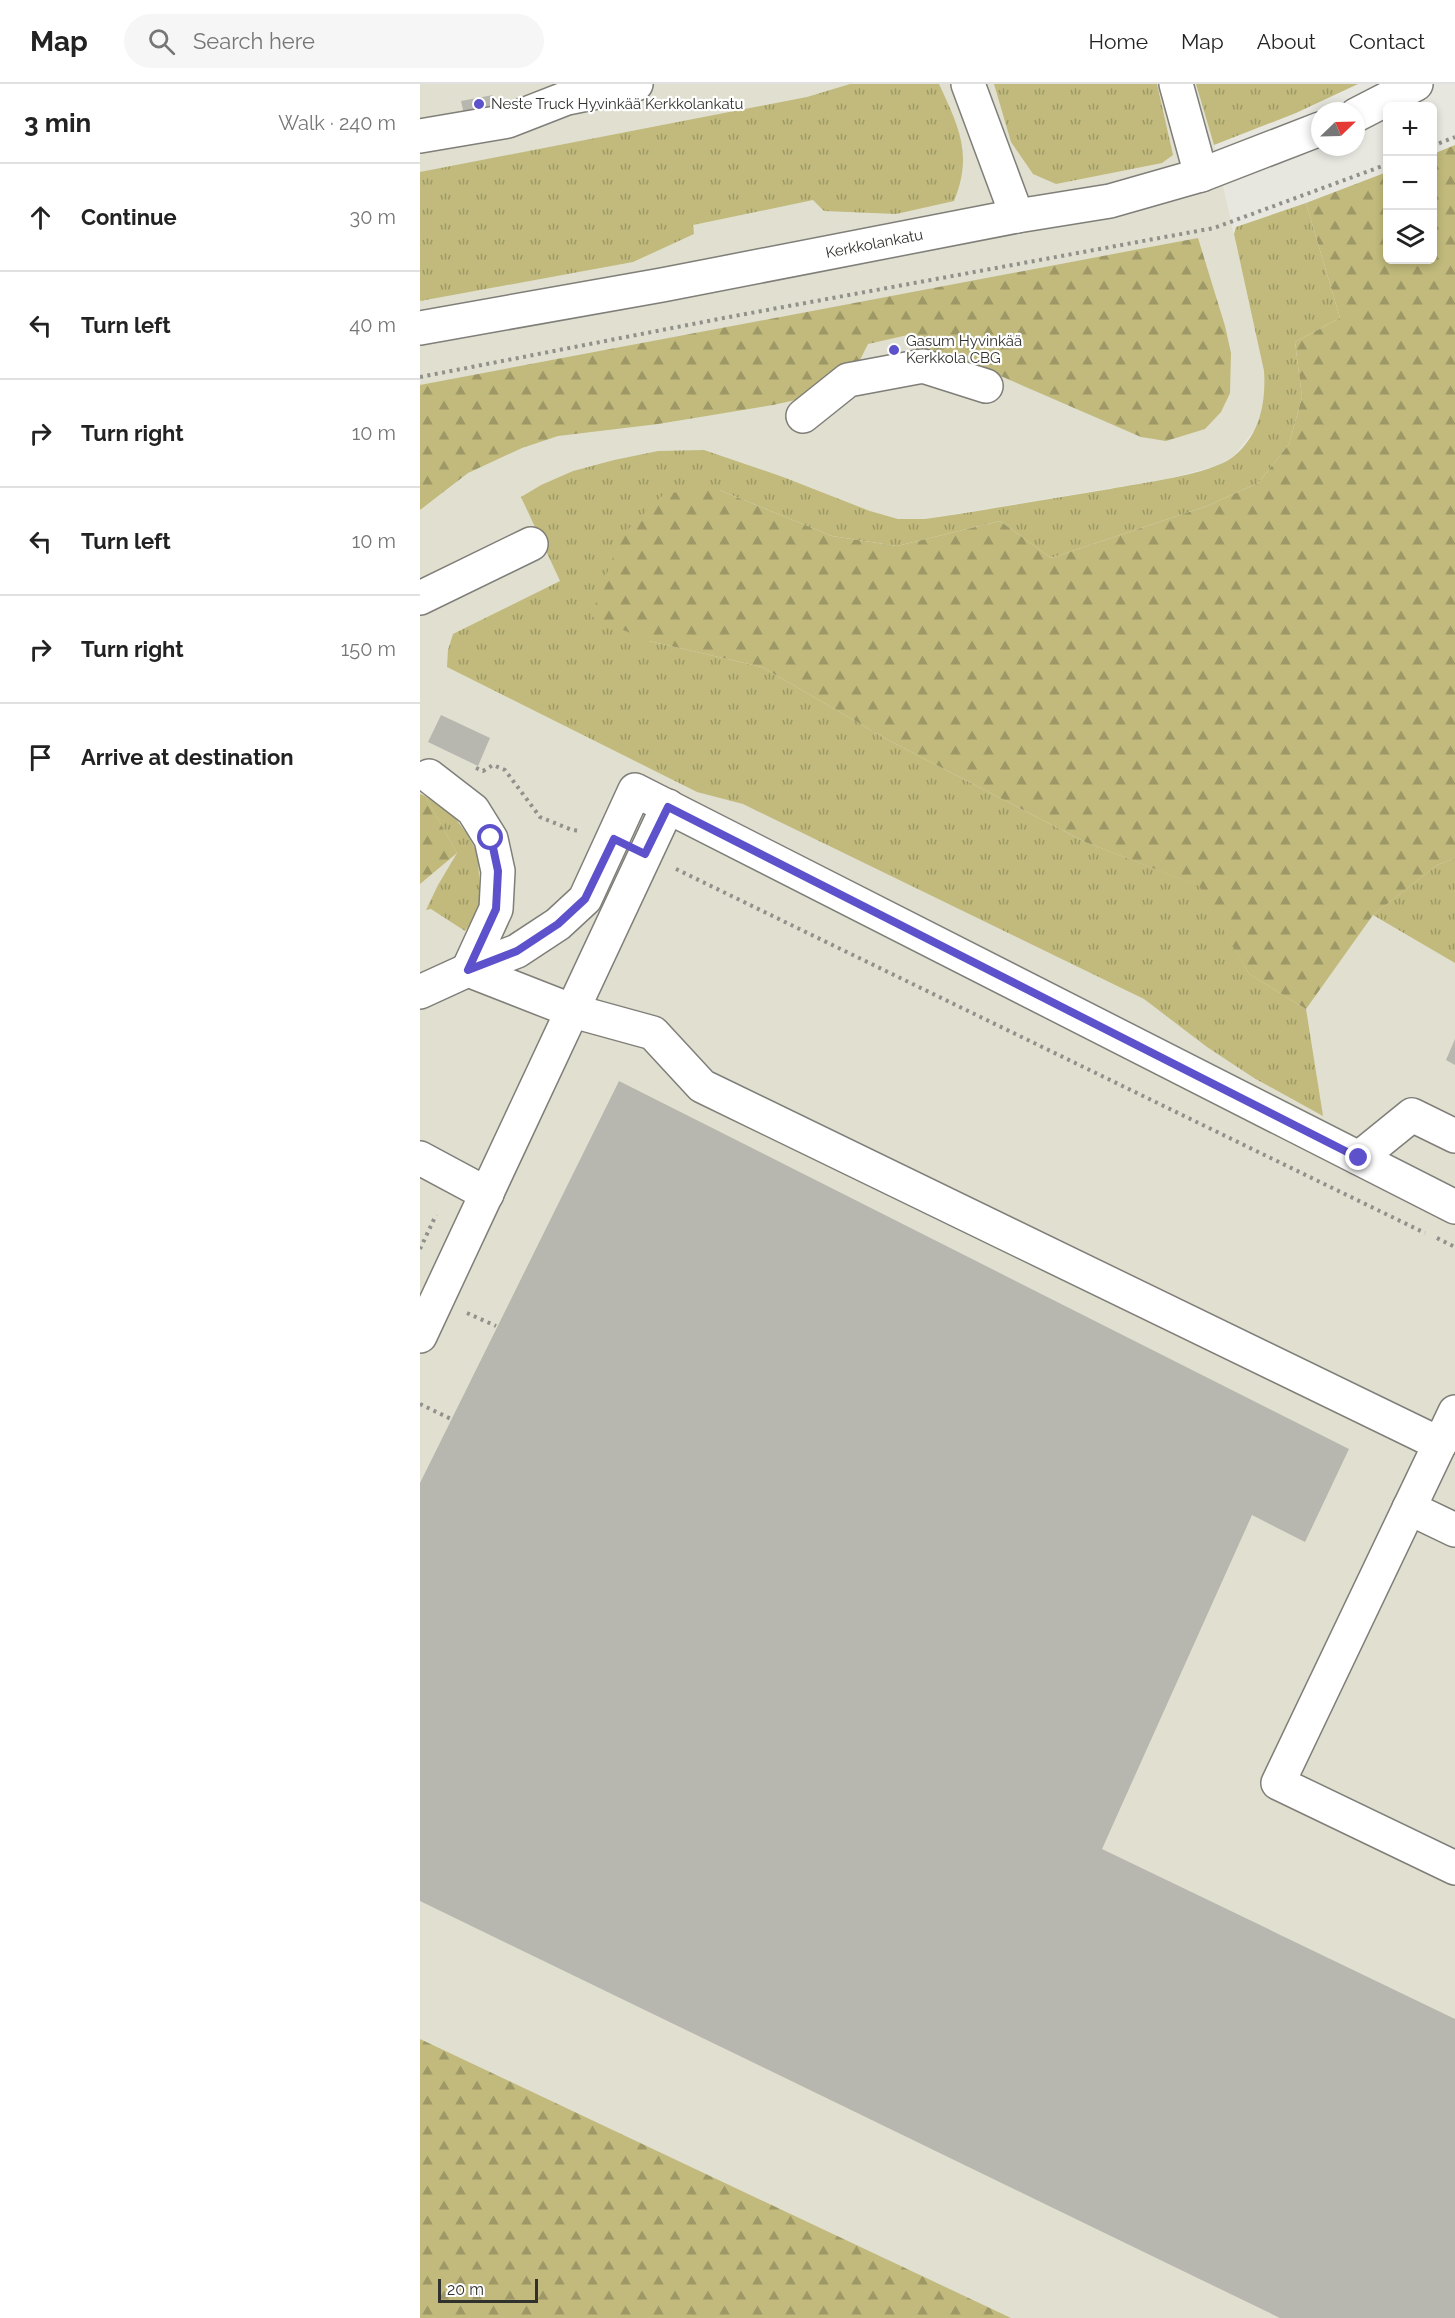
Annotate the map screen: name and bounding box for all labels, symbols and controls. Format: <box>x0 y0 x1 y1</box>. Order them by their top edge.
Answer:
search box <box>124 14 544 68</box>
text: Map <box>30 25 88 58</box>
icon: search <box>145 25 178 58</box>
text: Search here <box>193 28 315 54</box>
text: Home <box>1089 29 1148 54</box>
text: Map <box>1181 29 1224 54</box>
text: About <box>1257 29 1316 54</box>
text: Contact <box>1349 29 1425 54</box>
place label: Neste Truck Hyvinkää Kerkkolankatu <box>491 95 744 113</box>
marker: Neste Truck Hyvinkää Kerkkolankatu <box>472 97 486 111</box>
north arrow <box>1311 102 1365 156</box>
map controls <box>1383 102 1437 264</box>
button: + <box>1383 102 1437 156</box>
text: 3 min <box>24 108 91 138</box>
text: Walk · 240 m <box>278 111 396 135</box>
button: − <box>1383 156 1437 210</box>
icon: ahead <box>24 201 57 234</box>
text: Continue <box>81 204 177 230</box>
text: 30 m <box>350 205 396 229</box>
button: layers <box>1383 210 1437 264</box>
street label: Kerkkolankatu <box>824 225 924 262</box>
icon: left <box>24 309 57 342</box>
text: Turn left <box>81 312 171 338</box>
text: 40 m <box>349 313 396 337</box>
place label: Gasum Hyvinkää Kerkkola CBG <box>906 332 1022 367</box>
marker: Gasum Hyvinkää Kerkkola CBG <box>887 343 901 357</box>
icon: right <box>24 417 57 450</box>
text: Turn right <box>81 420 184 446</box>
text: 10 m <box>352 421 396 445</box>
icon: left <box>24 525 57 558</box>
text: Turn left <box>81 528 171 554</box>
text: 10 m <box>352 529 396 553</box>
icon: right <box>24 633 57 666</box>
text: Turn right <box>81 636 184 662</box>
text: 150 m <box>341 637 396 661</box>
icon: arrive <box>24 741 57 774</box>
text: Arrive at destination <box>81 744 294 770</box>
route start <box>477 824 503 850</box>
route end <box>1345 1144 1371 1170</box>
scale bar <box>438 2276 538 2304</box>
text: 20 m <box>447 2280 484 2299</box>

